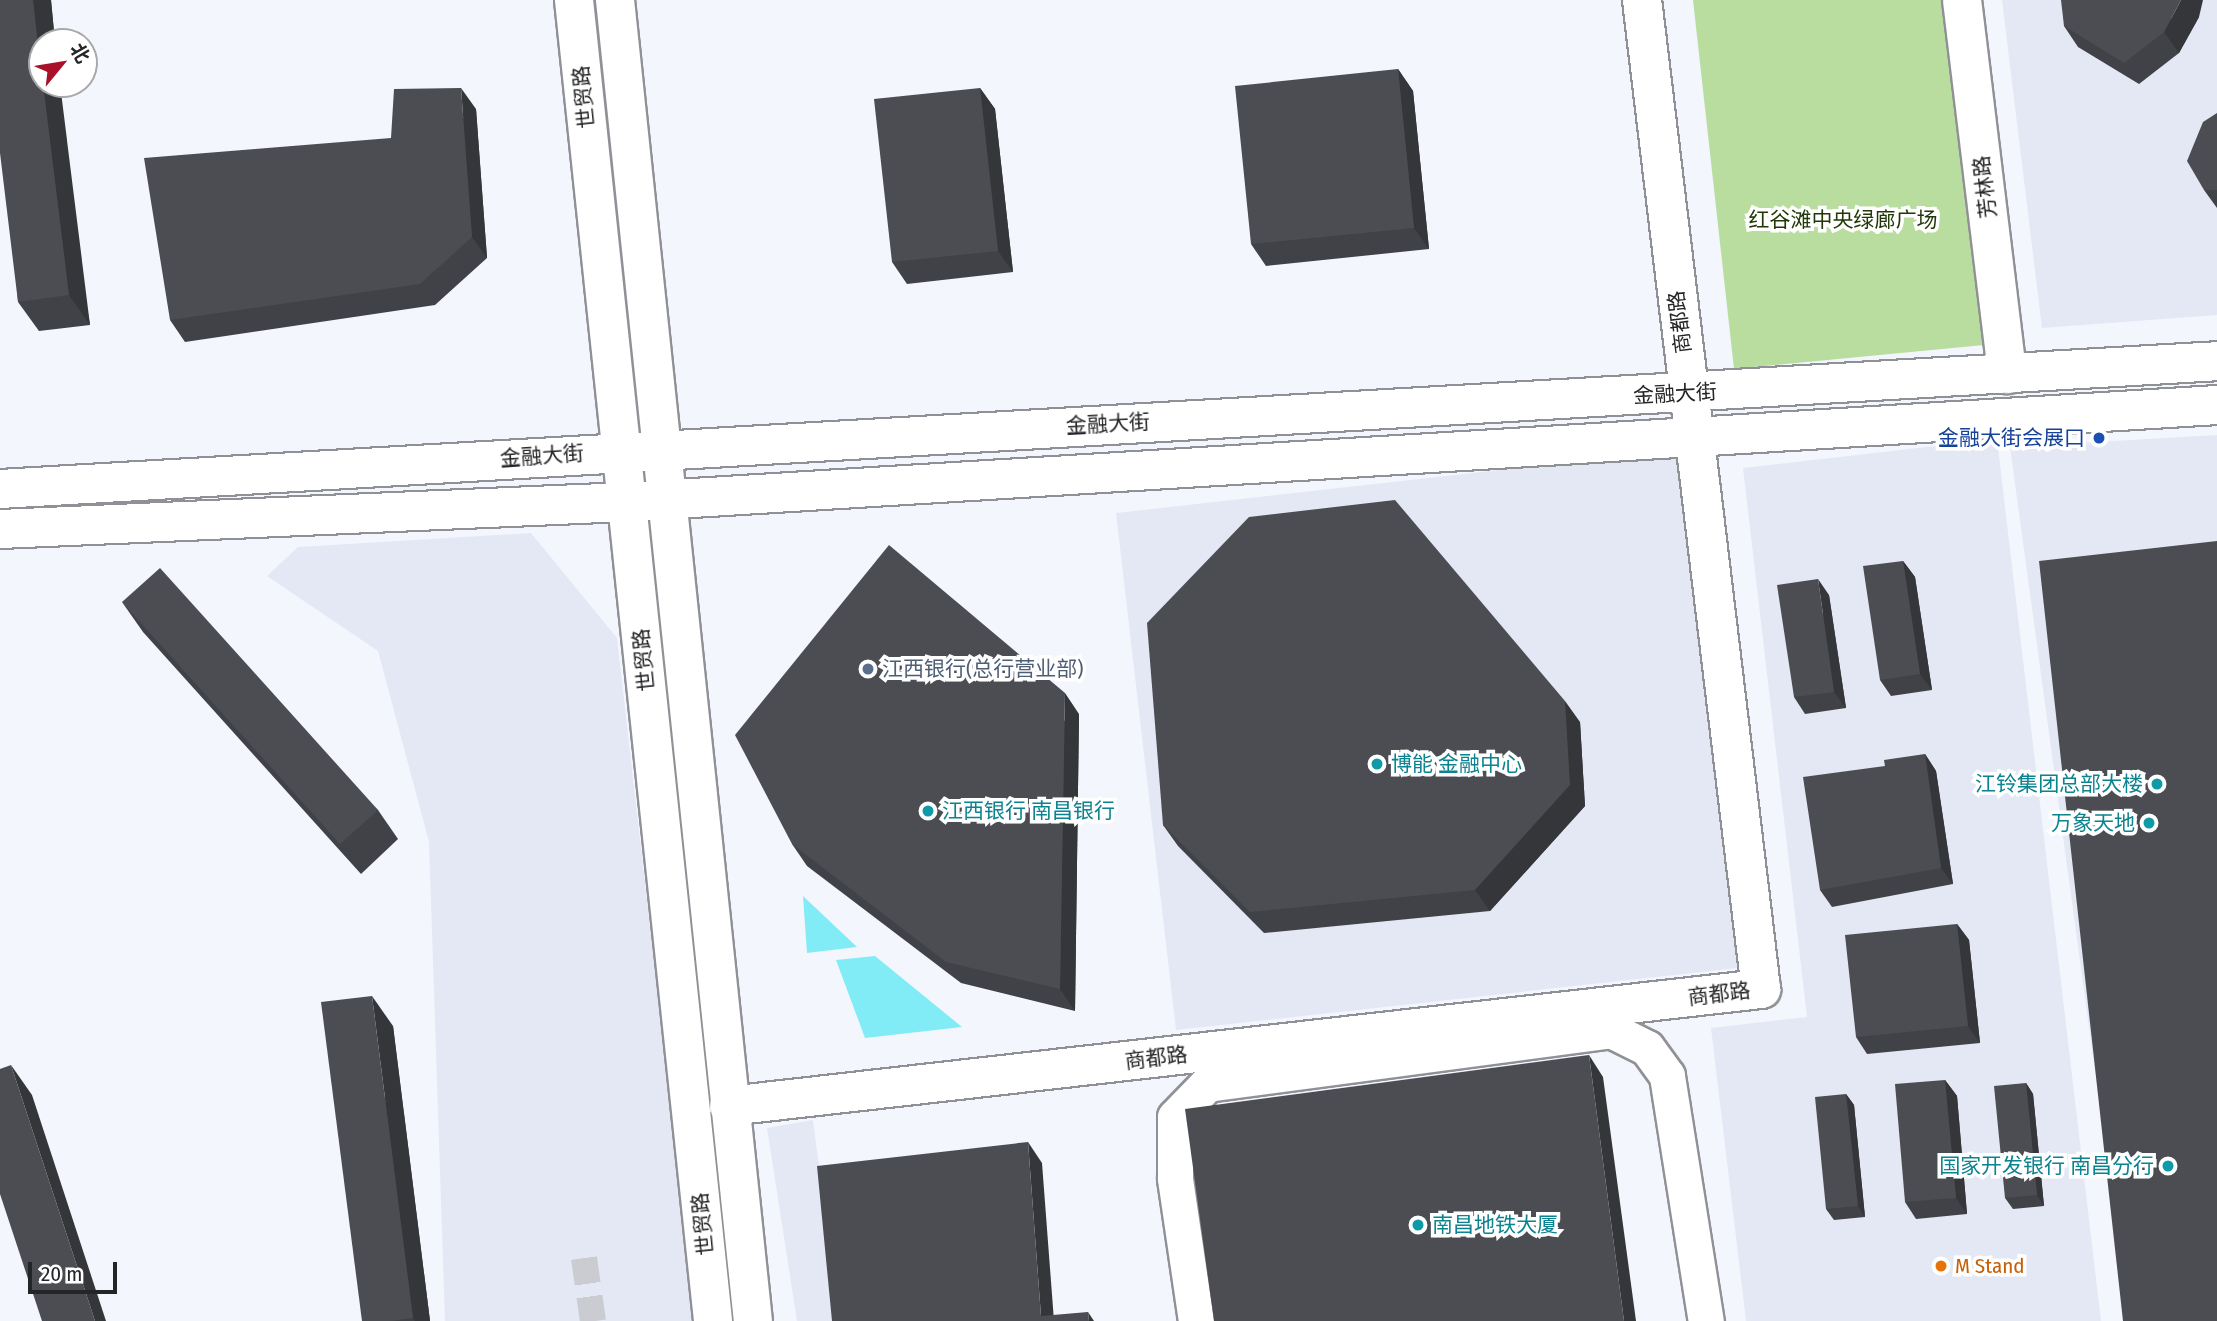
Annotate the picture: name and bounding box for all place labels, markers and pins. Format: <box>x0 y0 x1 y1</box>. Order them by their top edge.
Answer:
place label: 金融大街会展口 <box>1938 425 2085 451</box>
marker: 金融大街会展口 <box>2091 430 2107 446</box>
place label: 江西银行(总行营业部) <box>882 656 1083 682</box>
marker: 江西银行(总行营业部) <box>860 661 876 677</box>
place label: 博能 金融中心 <box>1391 751 1522 777</box>
marker: 博能 金融中心 <box>1369 756 1385 772</box>
place label: 江铃集团总部大楼 <box>1975 771 2143 797</box>
marker: 江铃集团总部大楼 <box>2149 776 2165 792</box>
place label: 江西银行 南昌银行 <box>942 798 1115 824</box>
marker: 江西银行 南昌银行 <box>920 803 936 819</box>
place label: 万象天地 <box>2051 810 2135 836</box>
marker: 万象天地 <box>2141 815 2157 831</box>
place label: 国家开发银行 南昌分行 <box>1939 1153 2154 1179</box>
marker: 国家开发银行 南昌分行 <box>2160 1158 2176 1174</box>
place label: 南昌地铁大厦 <box>1432 1212 1558 1238</box>
marker: 南昌地铁大厦 <box>1410 1217 1426 1233</box>
place label: M Stand <box>1955 1253 2025 1279</box>
marker: M Stand <box>1933 1258 1949 1274</box>

